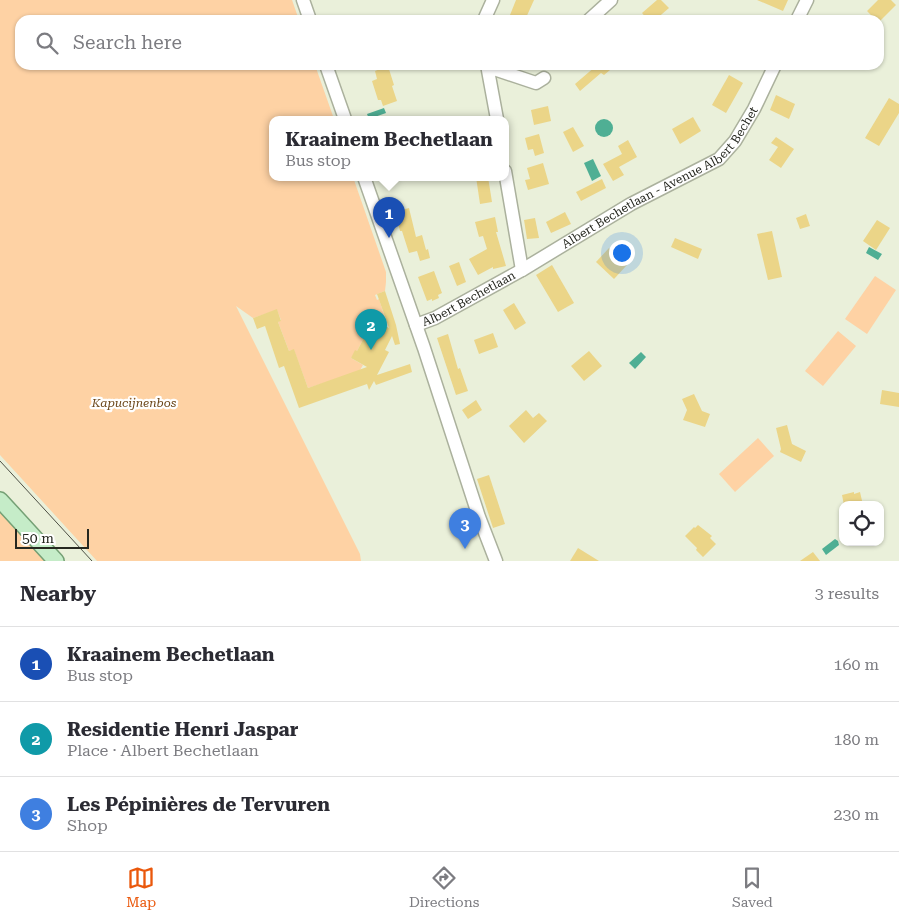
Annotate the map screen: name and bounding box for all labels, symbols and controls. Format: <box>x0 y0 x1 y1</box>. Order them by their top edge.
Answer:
search box <box>15 15 884 70</box>
icon: search <box>33 29 61 57</box>
text: Search here <box>73 31 182 54</box>
street label: Albert Bechetlaan - Avenue Albert Bechet <box>559 104 761 251</box>
popup <box>269 116 509 181</box>
text: Kraainem Bechetlaan <box>285 128 493 151</box>
text: Bus stop <box>285 151 351 170</box>
pin: 1 <box>373 197 405 238</box>
your location <box>609 240 635 266</box>
street label: Albert Bechetlaan <box>420 268 518 329</box>
pin: 2 <box>355 309 387 350</box>
park label: Kapucijnenbos <box>91 396 177 410</box>
map controls <box>839 501 884 546</box>
button: locate <box>839 501 884 546</box>
pin: 3 <box>449 508 481 549</box>
scale bar <box>15 526 89 549</box>
text: 50 m <box>22 530 54 546</box>
text: Nearby <box>20 582 96 606</box>
text: 3 results <box>815 584 879 603</box>
text: Kraainem Bechetlaan <box>67 643 275 666</box>
text: 1 <box>32 655 40 674</box>
text: 160 m <box>833 655 879 674</box>
text: Bus stop <box>67 666 133 685</box>
text: Residentie Henri Jaspar <box>67 718 298 741</box>
text: 2 <box>32 730 40 749</box>
text: 180 m <box>833 730 879 749</box>
text: Place · Albert Bechetlaan <box>67 741 259 760</box>
text: Les Pépinières de Tervuren <box>67 793 330 816</box>
text: 3 <box>32 805 40 824</box>
text: 230 m <box>833 805 879 824</box>
text: Shop <box>67 816 108 835</box>
tab: Map <box>126 864 156 910</box>
tab: Directions <box>409 864 479 910</box>
tab: Saved <box>732 864 773 910</box>

